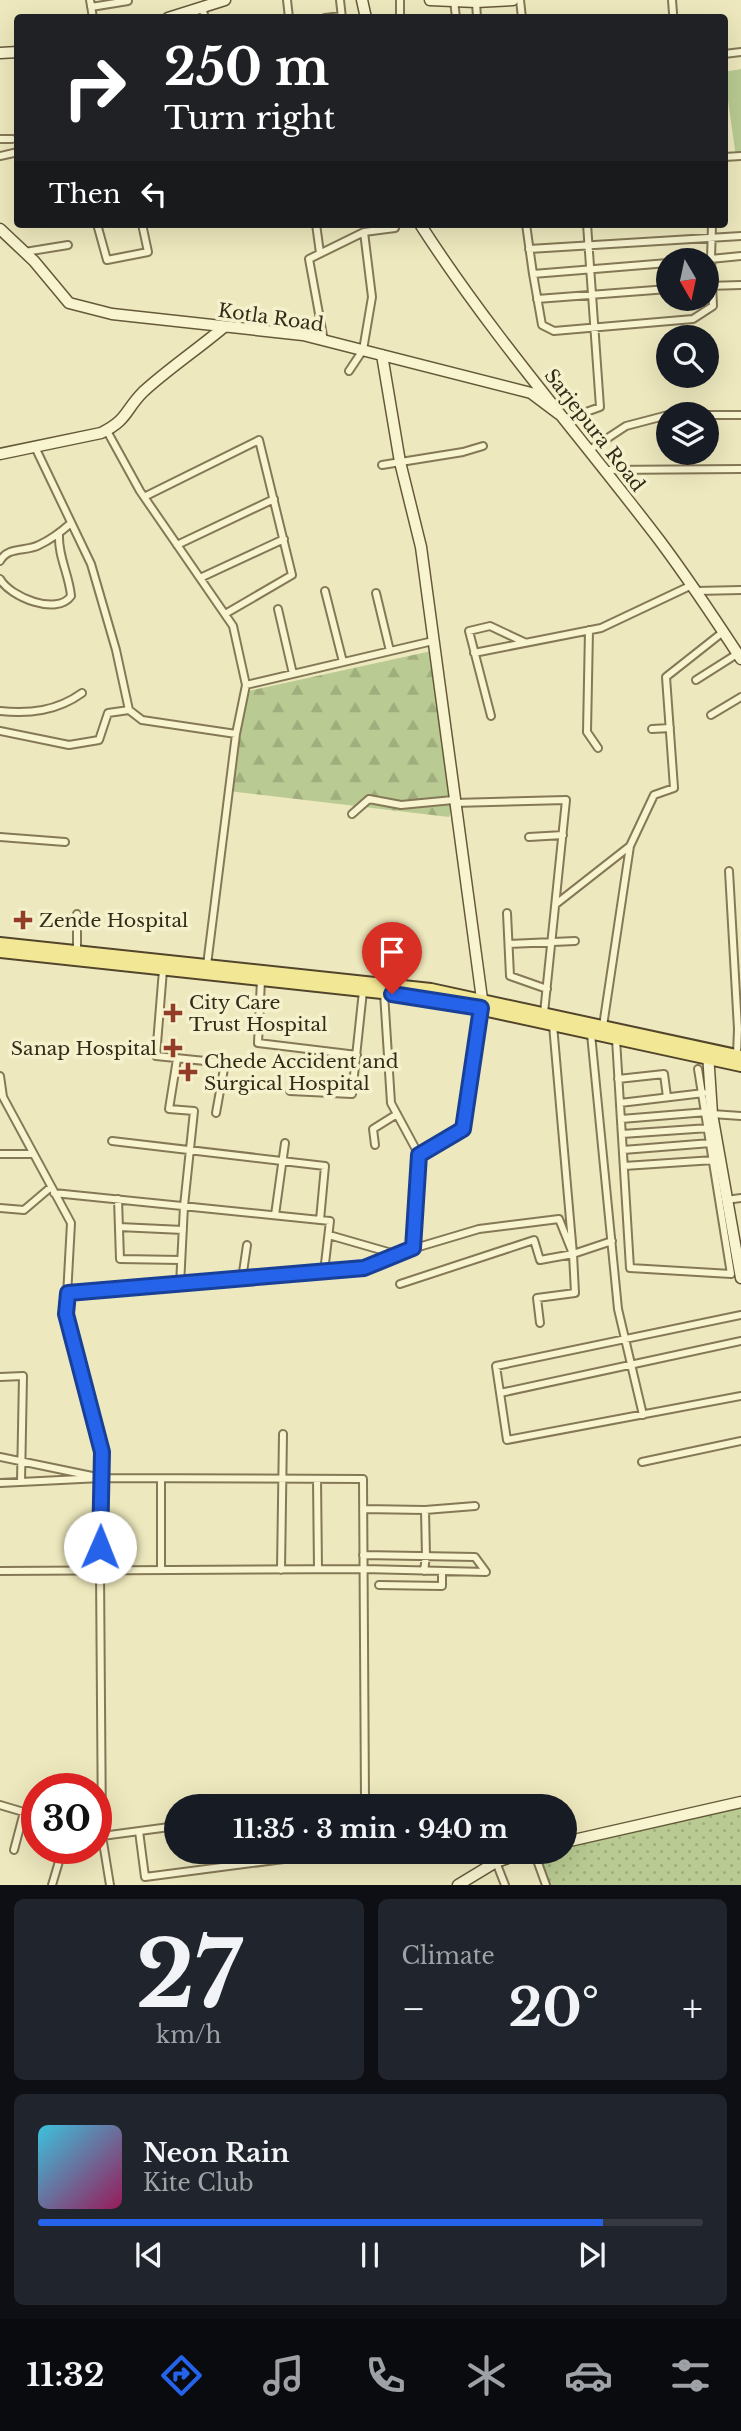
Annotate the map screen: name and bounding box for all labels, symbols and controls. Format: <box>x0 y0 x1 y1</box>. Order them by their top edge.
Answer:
text: 250 m <box>164 37 329 98</box>
icon: right <box>49 42 140 133</box>
text: Turn right <box>164 98 335 138</box>
icon: left <box>135 175 173 213</box>
text: Then <box>49 178 121 210</box>
north arrow <box>656 248 719 312</box>
map controls <box>656 248 719 465</box>
street label: Kotla Road <box>217 299 325 336</box>
button: search <box>656 325 719 388</box>
street label: Sarjepura Road <box>540 364 650 496</box>
button: layers <box>656 402 719 465</box>
place label: Zende Hospital <box>39 909 188 932</box>
marker: Zende Hospital <box>13 910 33 930</box>
pin <box>362 922 422 994</box>
icon: arrive <box>373 933 411 971</box>
place label: City Care Trust Hospital <box>189 991 327 1036</box>
marker: City Care Trust Hospital <box>163 1003 183 1023</box>
place label: Sanap Hospital <box>11 1037 157 1060</box>
marker: Sanap Hospital <box>163 1038 183 1058</box>
place label: Chede Accident and Surgical Hospital <box>204 1050 399 1095</box>
marker: Chede Accident and Surgical Hospital <box>178 1062 198 1082</box>
position arrow <box>63 1510 137 1584</box>
speed limit sign: 30 <box>21 1773 112 1864</box>
text: 11:35 · 3 min · 940 m <box>233 1813 508 1845</box>
text: 27 <box>136 1919 242 2032</box>
text: Climate <box>402 1942 495 1970</box>
text: 20° <box>509 1976 599 2040</box>
text: − <box>402 1985 426 2032</box>
text: + <box>682 1985 703 2032</box>
text: km/h <box>156 2021 221 2049</box>
text: Neon Rain <box>143 2137 289 2169</box>
text: Kite Club <box>143 2169 254 2197</box>
icon: previous <box>130 2236 168 2274</box>
icon: pause <box>351 2236 389 2274</box>
icon: next <box>573 2236 611 2274</box>
icon: directions <box>157 2351 206 2400</box>
icon: music <box>259 2351 308 2400</box>
icon: phone <box>361 2351 410 2400</box>
icon: climate <box>462 2351 511 2400</box>
icon: car <box>564 2351 613 2400</box>
icon: filters <box>666 2351 715 2400</box>
text: 11:32 <box>26 2355 105 2395</box>

